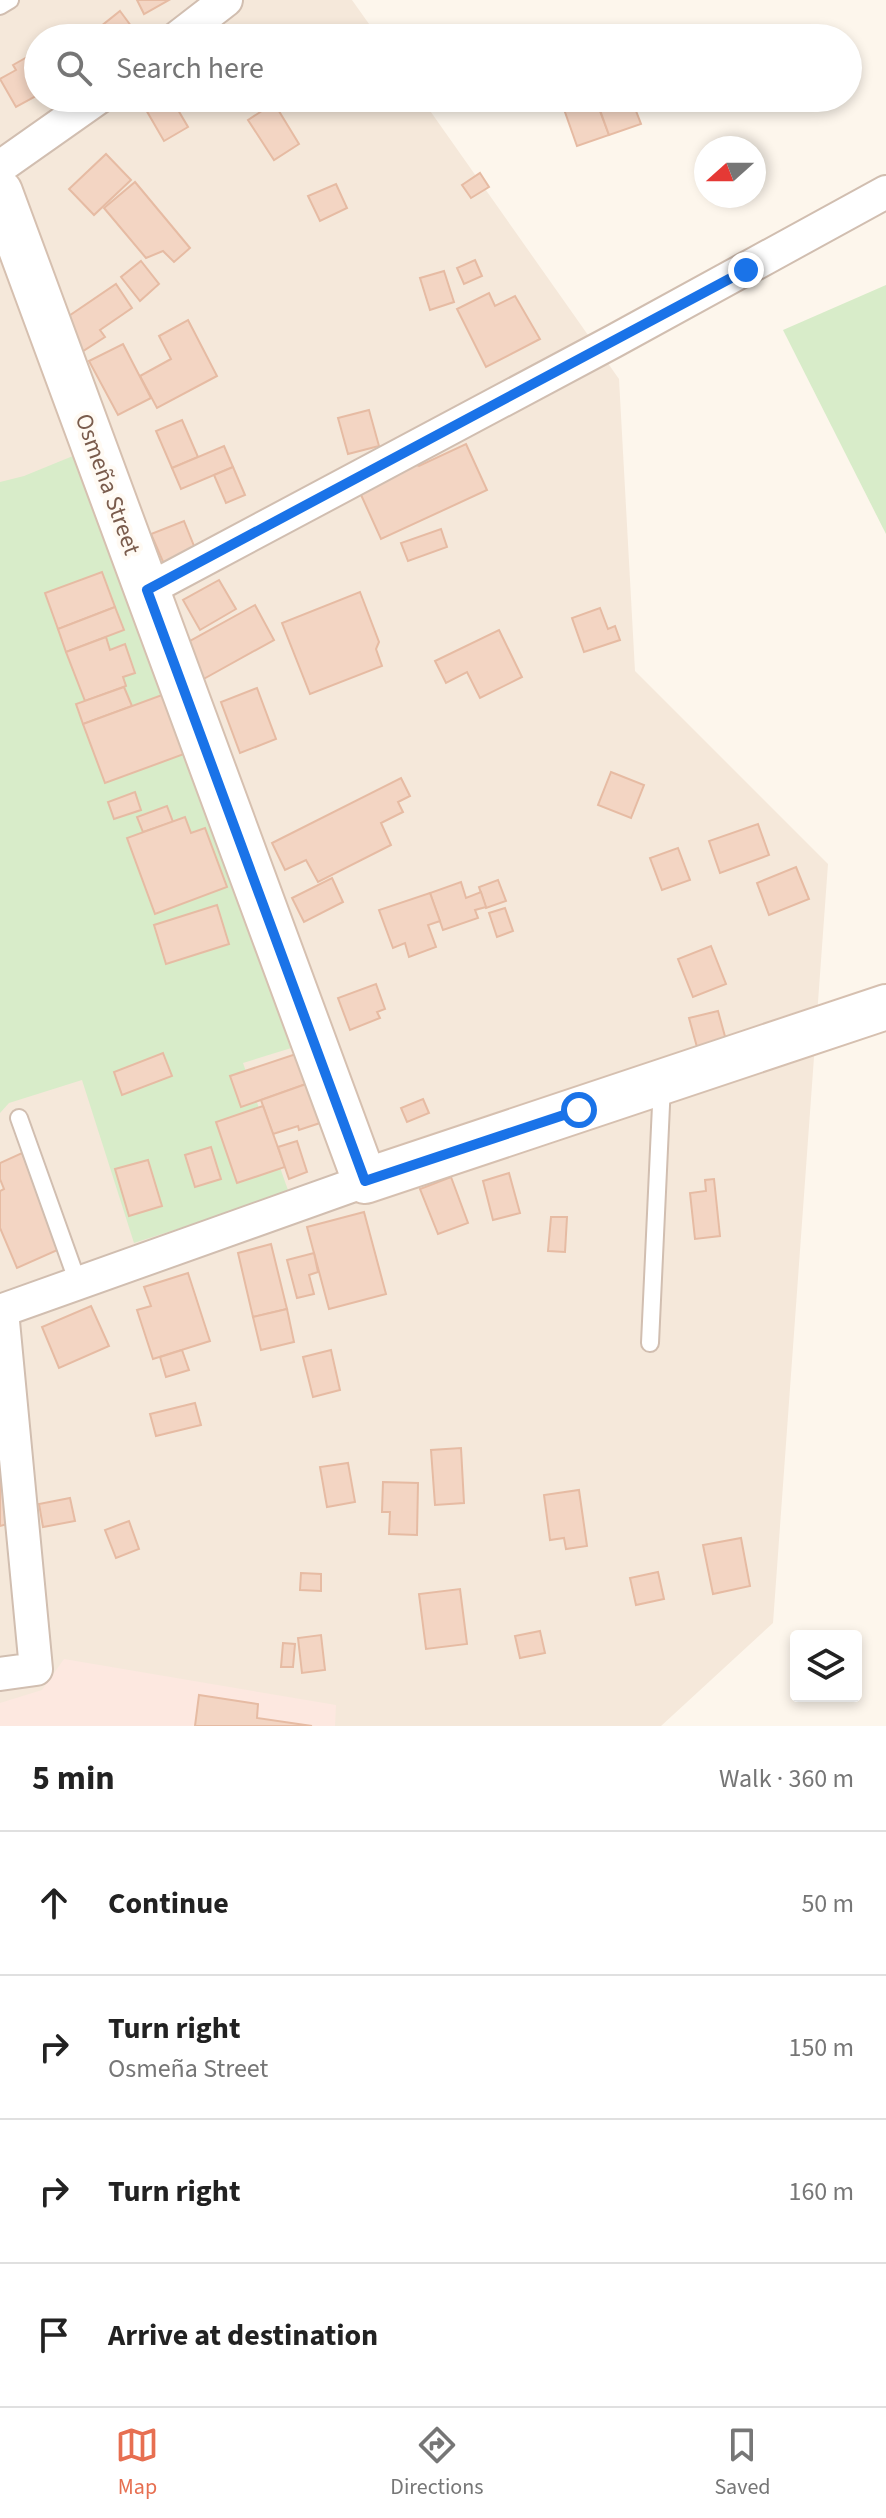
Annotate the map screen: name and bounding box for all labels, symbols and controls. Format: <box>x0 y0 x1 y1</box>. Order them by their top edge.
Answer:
search box <box>24 24 862 112</box>
icon: search <box>52 46 96 90</box>
text: Search here <box>116 47 264 90</box>
north arrow <box>694 136 766 208</box>
route end <box>728 252 764 288</box>
street label: Osmeña Street <box>66 409 149 560</box>
route start <box>561 1092 597 1128</box>
map controls <box>790 1630 862 1702</box>
button: layers <box>790 1630 862 1702</box>
text: 5 min <box>32 1754 115 1803</box>
text: Walk · 360 m <box>719 1760 854 1797</box>
icon: ahead <box>32 1881 76 1925</box>
text: Continue <box>108 1882 229 1925</box>
text: 50 m <box>801 1885 854 1922</box>
text: Turn right <box>108 2007 240 2050</box>
icon: right <box>32 2025 76 2069</box>
text: 150 m <box>788 2029 854 2066</box>
text: Osmeña Street <box>108 2050 268 2087</box>
icon: right <box>32 2169 76 2213</box>
text: Turn right <box>108 2170 240 2213</box>
text: 160 m <box>788 2173 854 2210</box>
icon: arrive <box>32 2313 76 2357</box>
text: Arrive at destination <box>108 2314 378 2357</box>
tab: Map <box>115 2423 159 2503</box>
tab: Directions <box>390 2423 483 2503</box>
tab: Saved <box>714 2423 771 2503</box>

